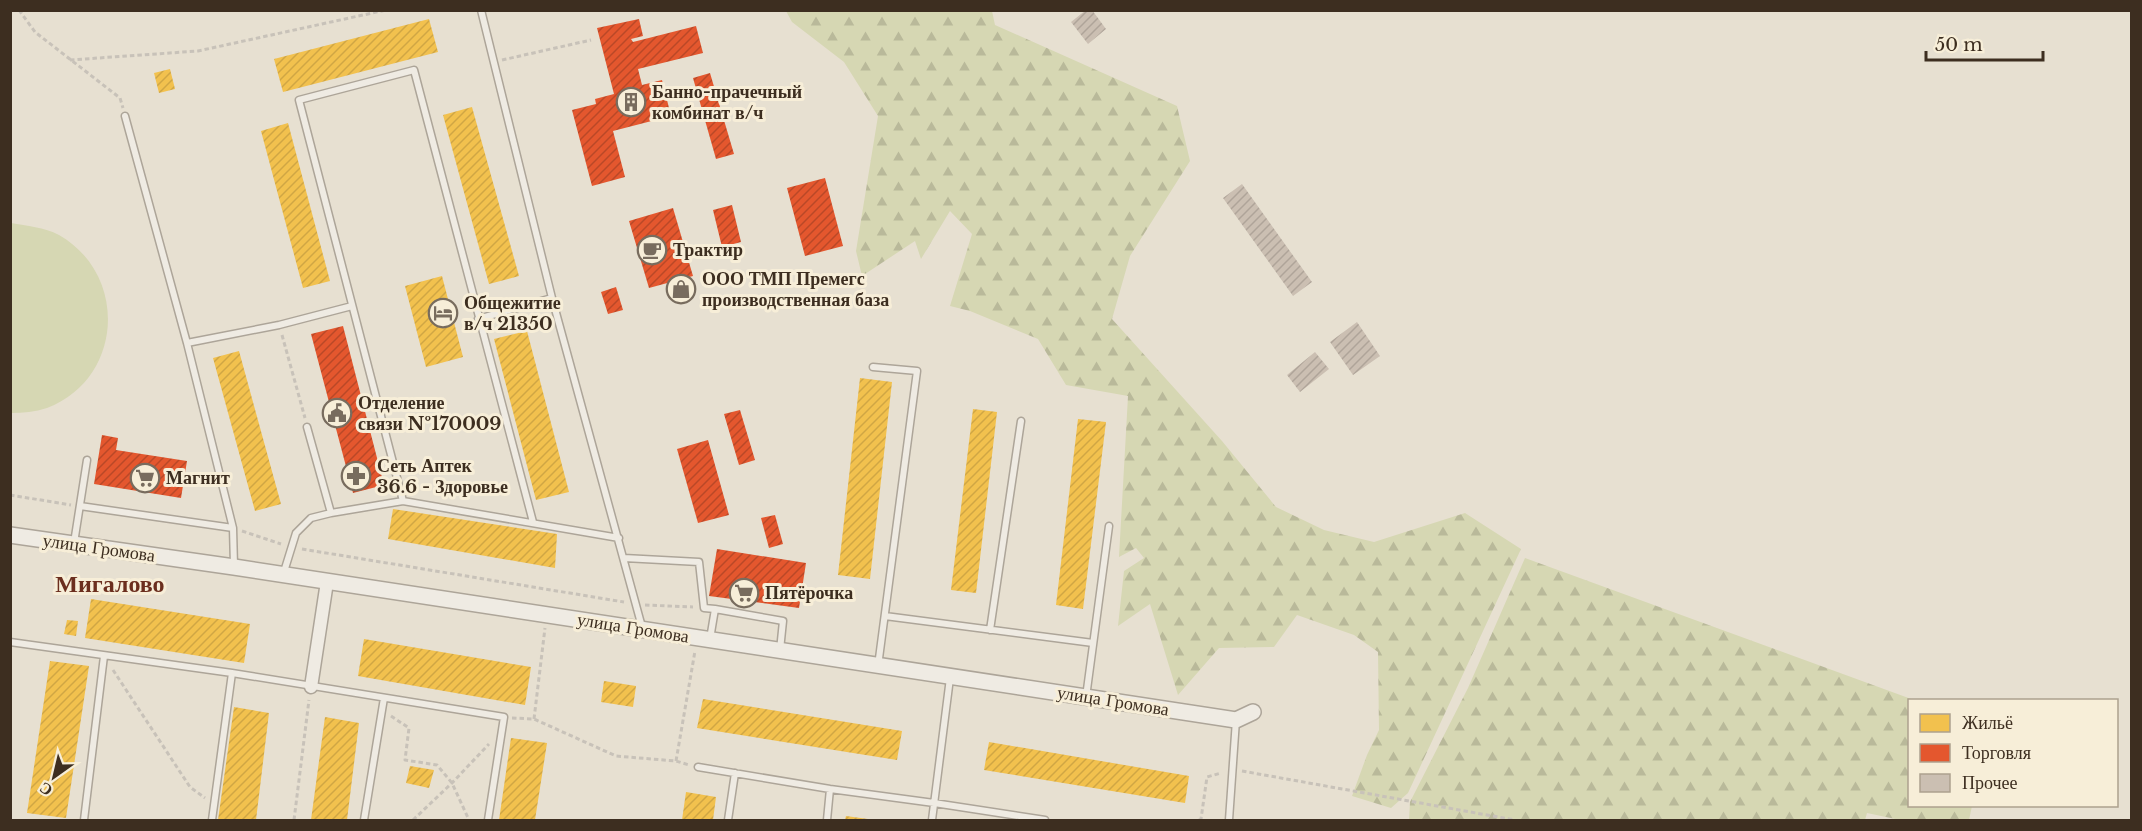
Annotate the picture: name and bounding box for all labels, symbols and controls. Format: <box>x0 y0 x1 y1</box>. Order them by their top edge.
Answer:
scale bar <box>1926 24 2043 62</box>
text: 50 m <box>1935 34 1983 56</box>
place label: Банно-прачечный комбинат в/ч <box>652 81 802 124</box>
building icon: Банно-прачечный комбинат в/ч <box>615 86 647 118</box>
cafe icon: Трактир <box>636 234 668 266</box>
place label: Трактир <box>673 239 743 261</box>
place label: ООО ТМП Премегс производственная база <box>702 268 889 311</box>
shop icon: ООО ТМП Премегс производственная база <box>665 273 697 305</box>
place label: Общежитие в/ч 21350 <box>464 292 561 335</box>
hotel icon: Общежитие в/ч 21350 <box>427 297 459 329</box>
place label: Отделение связи №170009 <box>358 392 501 435</box>
public building icon: Отделение связи №170009 <box>321 397 353 429</box>
place label: Сеть Аптек 36.6 - Здоровье <box>377 455 508 498</box>
pharmacy icon: Сеть Аптек 36.6 - Здоровье <box>340 460 372 492</box>
supermarket icon: Магнит <box>129 462 161 494</box>
place label: Магнит <box>166 467 230 489</box>
street label: улица Громова <box>41 529 157 567</box>
district label: Мигалово <box>55 569 165 598</box>
supermarket icon: Пятёрочка <box>728 577 760 609</box>
place label: Пятёрочка <box>765 582 853 604</box>
street label: улица Громова <box>575 608 691 648</box>
street label: улица Громова <box>1055 681 1171 721</box>
legend <box>1908 699 2118 807</box>
text: Жильё <box>1962 712 2013 734</box>
text: Торговля <box>1962 742 2031 764</box>
north arrow <box>24 747 84 807</box>
text: Прочее <box>1962 772 2018 794</box>
text: С <box>35 778 56 801</box>

